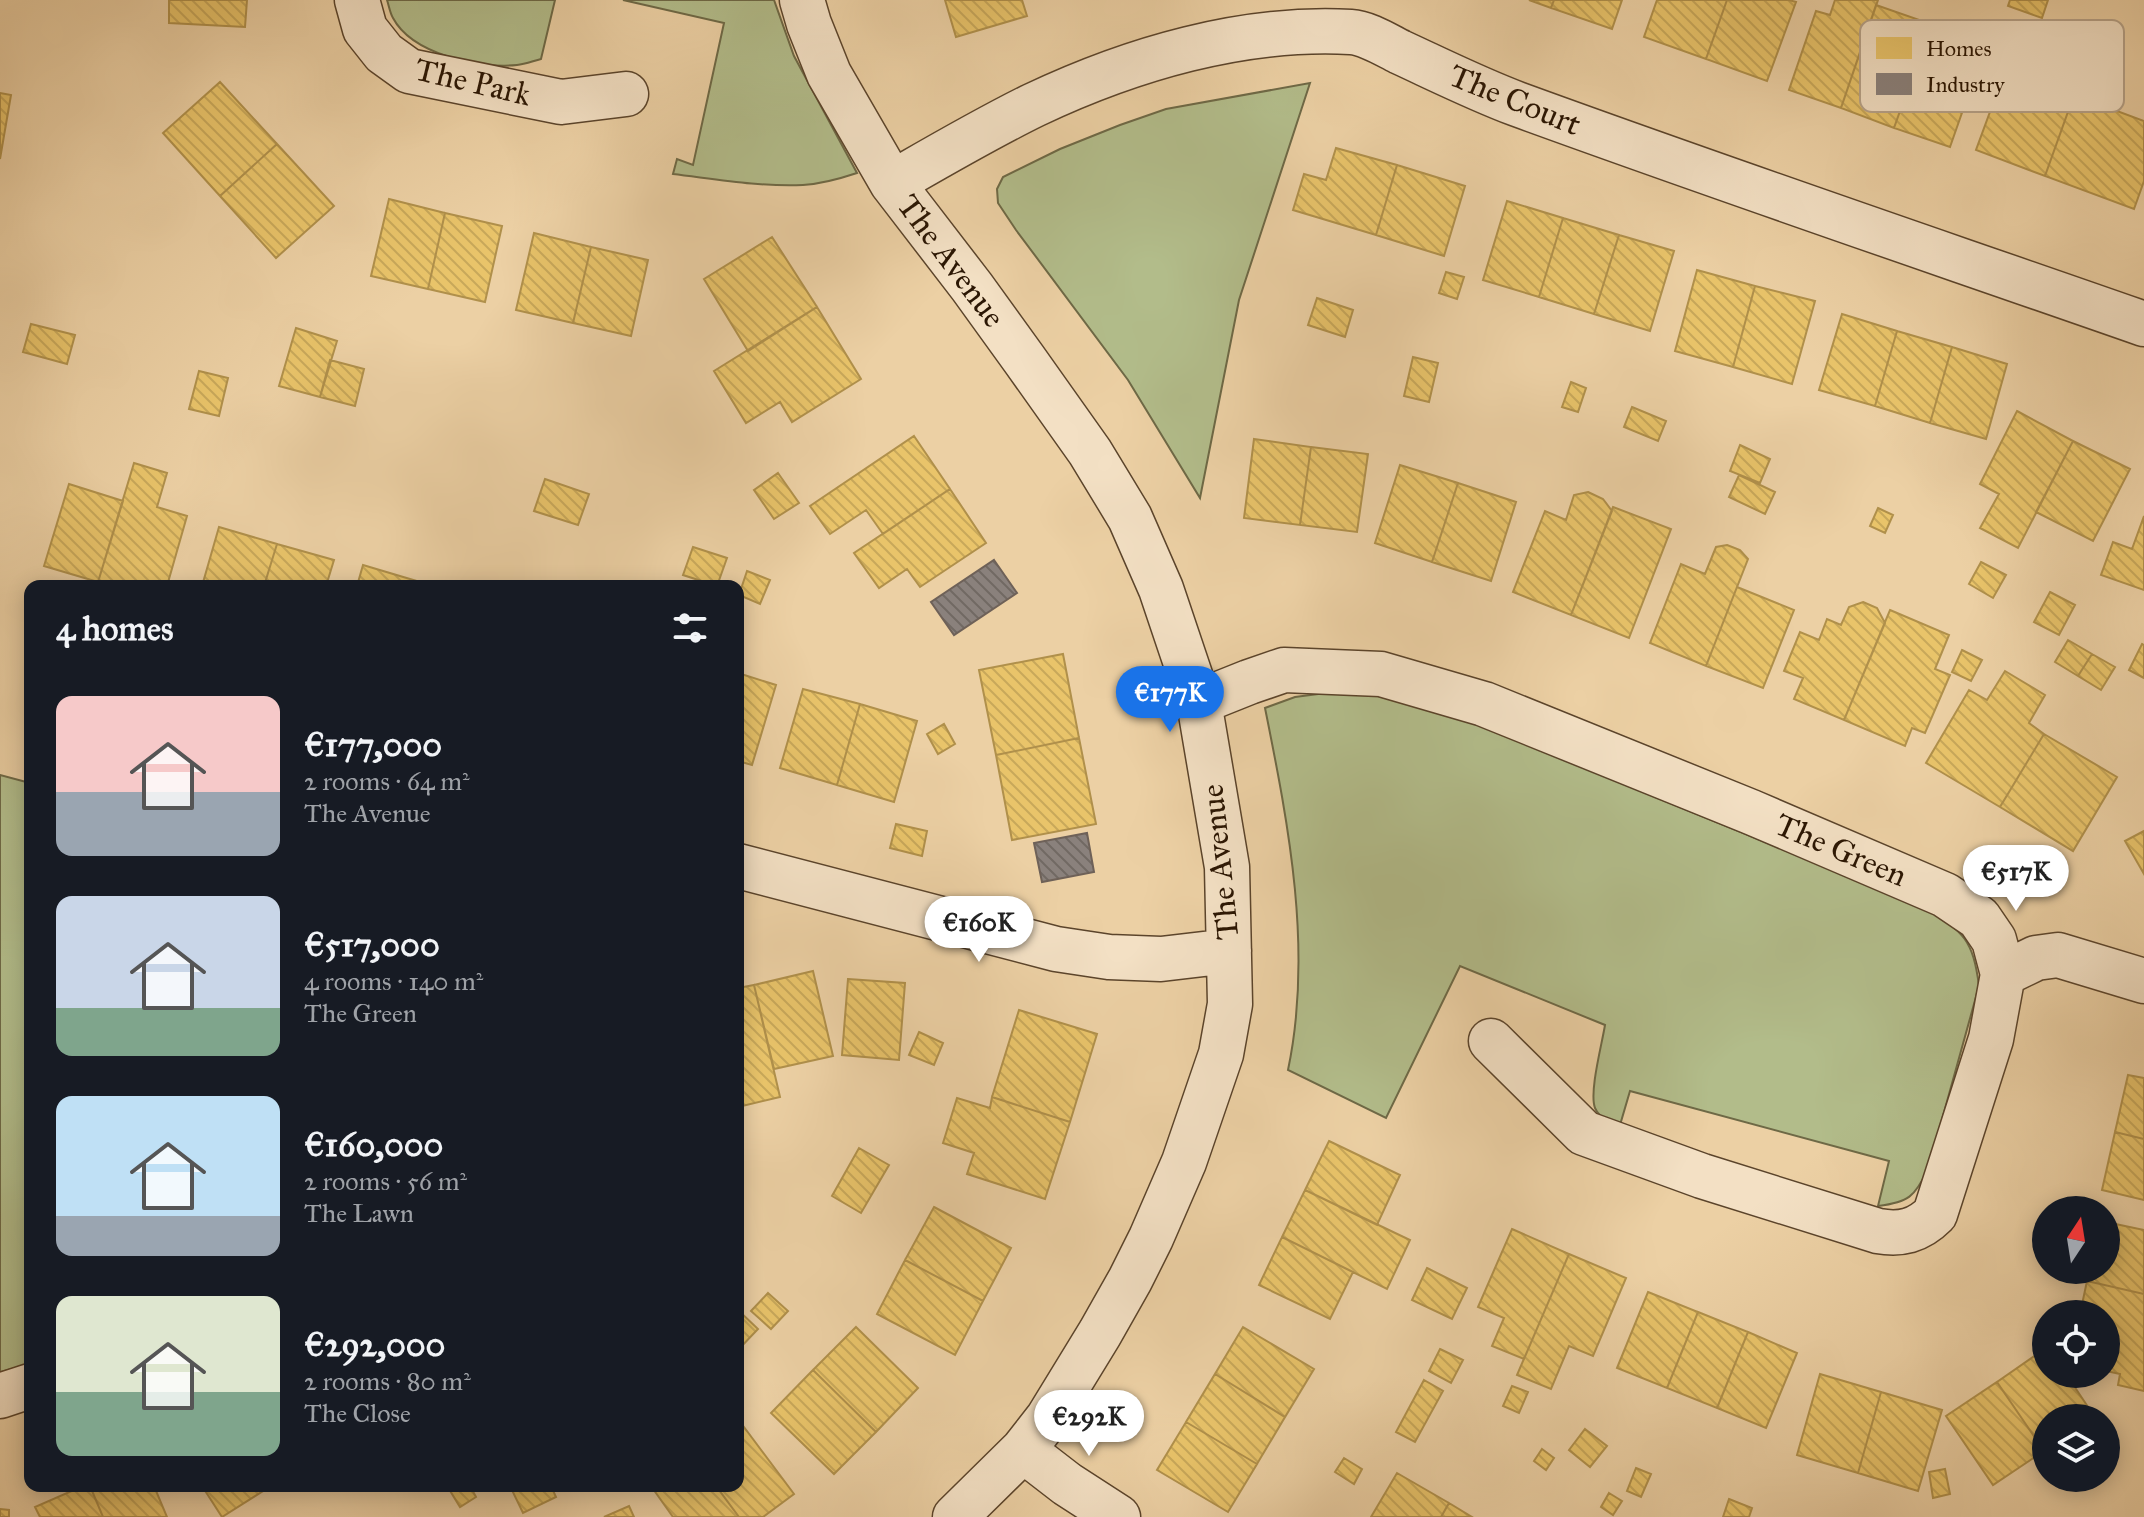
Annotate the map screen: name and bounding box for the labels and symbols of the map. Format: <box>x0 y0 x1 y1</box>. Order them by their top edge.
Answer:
legend <box>1860 20 2124 112</box>
text: Homes <box>1926 35 1992 62</box>
street label: The Park <box>411 50 535 114</box>
street label: The Court <box>1444 56 1586 144</box>
text: Industry <box>1926 71 2005 98</box>
street label: The Avenue <box>889 187 1013 335</box>
pin: €177K <box>1114 666 1226 734</box>
street label: The Avenue <box>1192 782 1248 942</box>
street label: The Green <box>1769 805 1913 895</box>
pin: €517K <box>1960 845 2072 913</box>
pin: €160K <box>923 896 1035 964</box>
north arrow <box>2032 1196 2120 1284</box>
pin: €292K <box>1033 1390 1145 1458</box>

